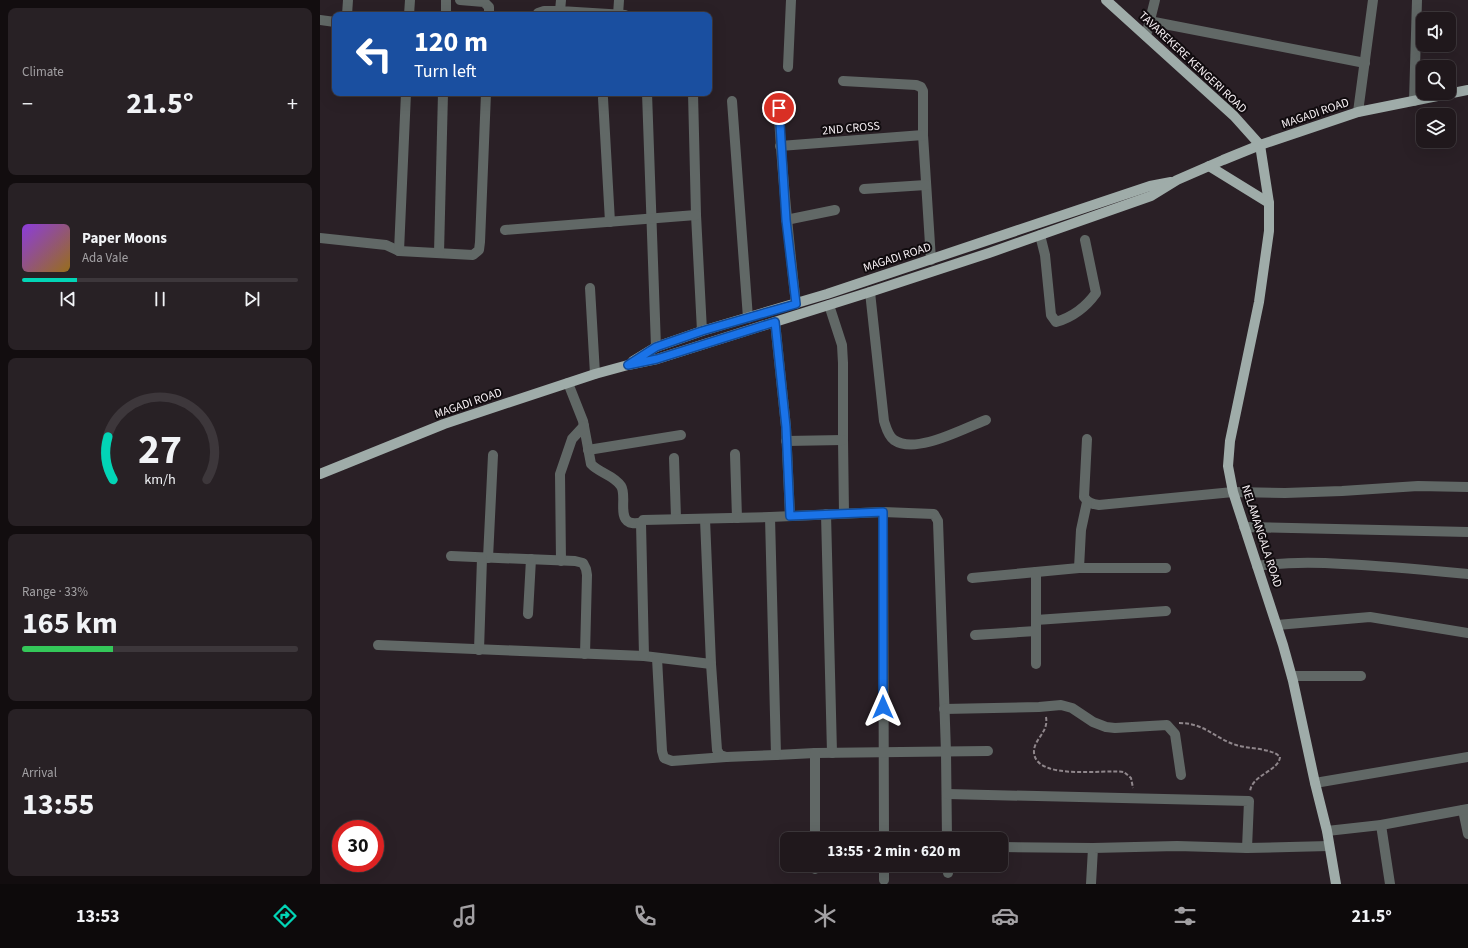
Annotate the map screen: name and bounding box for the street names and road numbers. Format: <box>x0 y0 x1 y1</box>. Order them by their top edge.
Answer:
street label: TAVAREKERE KENGERI ROAD <box>1135 8 1251 117</box>
street label: MAGADI ROAD <box>1279 94 1351 133</box>
street label: 2ND CROSS <box>822 118 881 139</box>
street label: MAGADI ROAD <box>861 238 933 276</box>
street label: MAGADI ROAD <box>432 384 504 423</box>
street label: NELAMANGALA ROAD <box>1237 483 1286 590</box>

